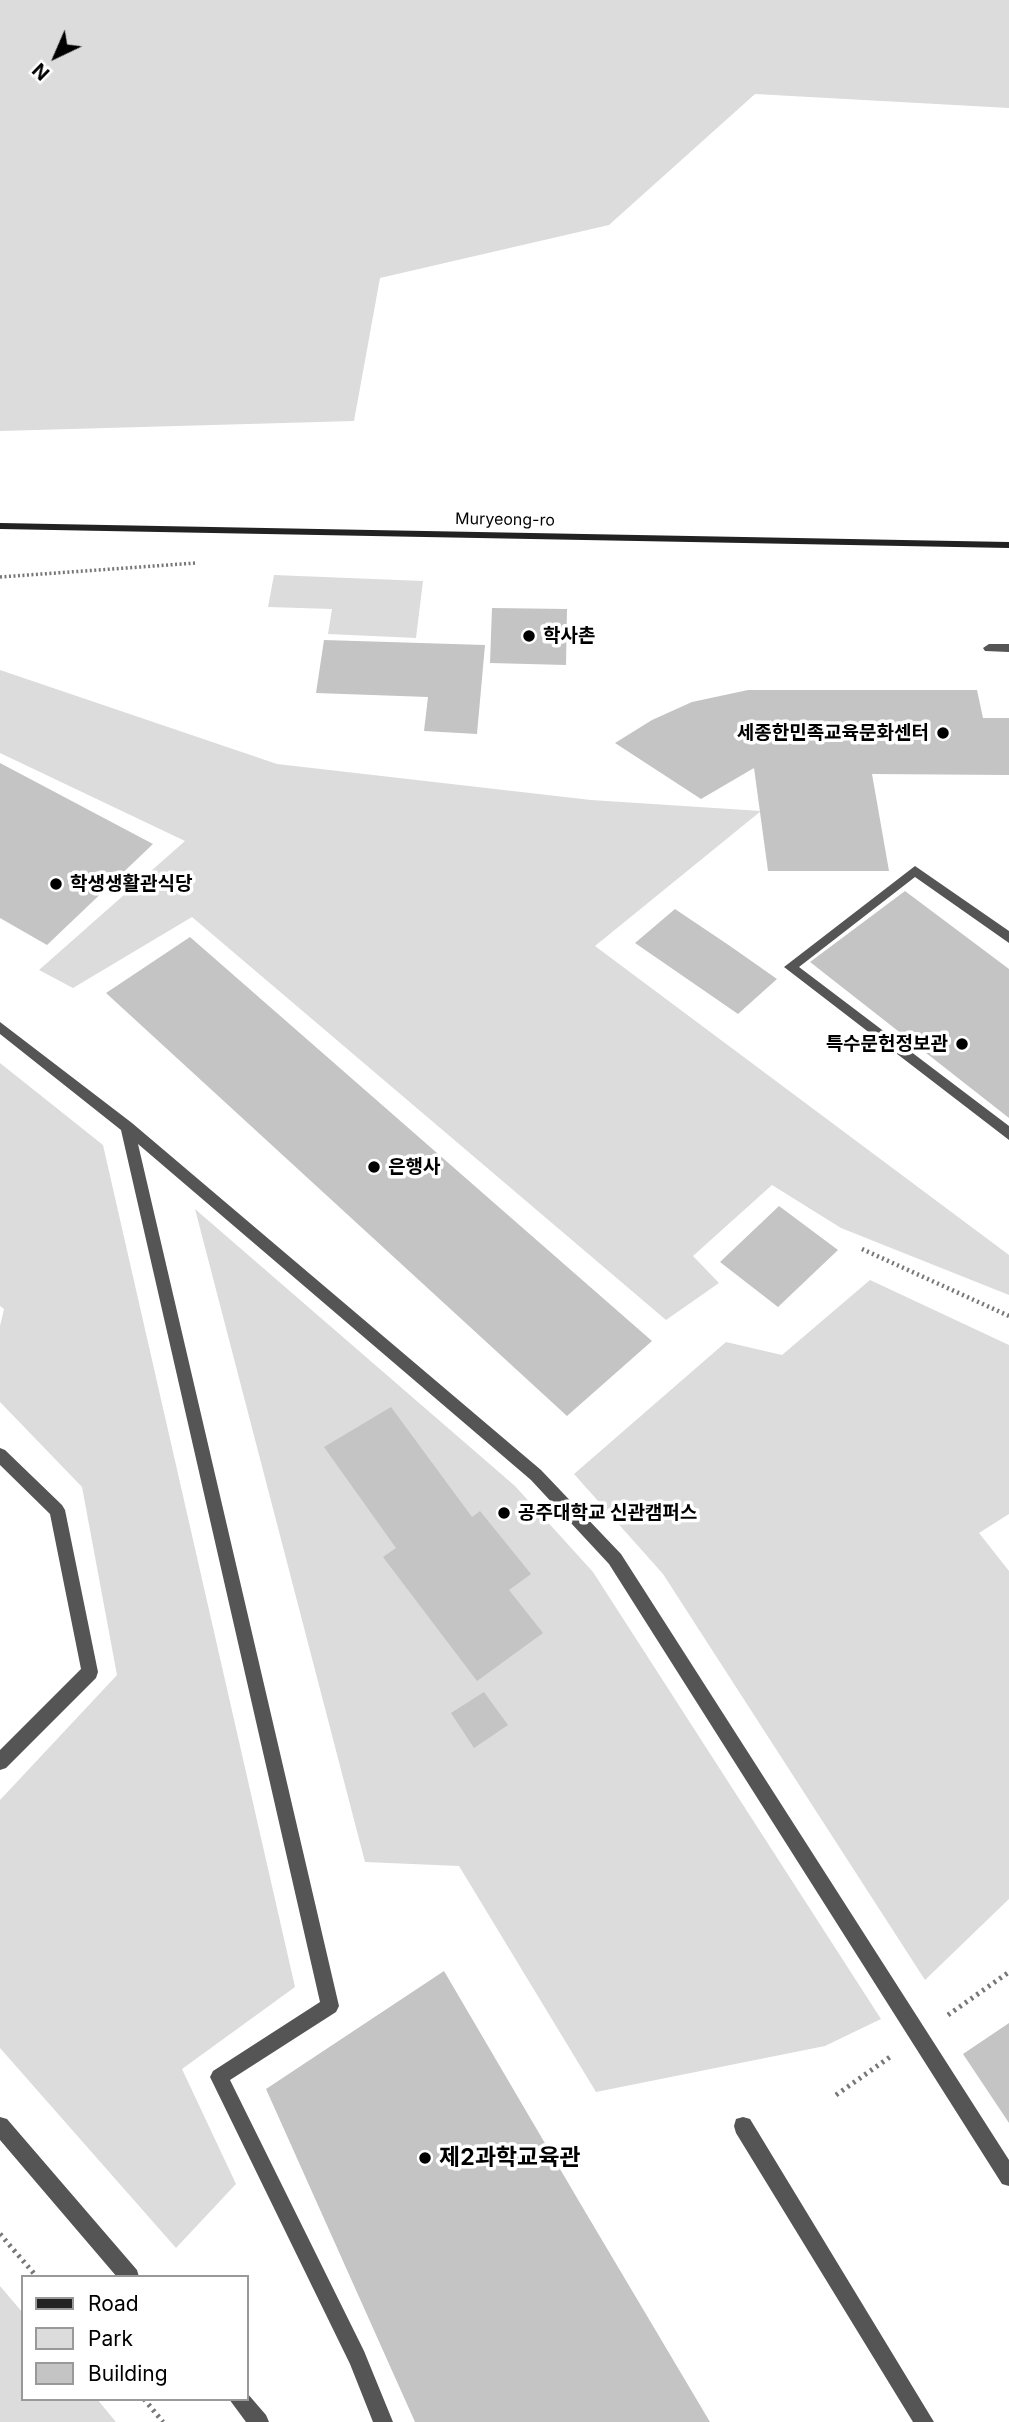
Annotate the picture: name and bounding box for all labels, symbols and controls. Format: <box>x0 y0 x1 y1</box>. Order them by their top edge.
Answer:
north arrow <box>21 21 91 91</box>
text: N <box>28 58 54 85</box>
street label: Muryeong-ro <box>455 510 555 530</box>
place label: 학사촌 <box>543 625 595 647</box>
marker: 학사촌 <box>521 628 537 644</box>
place label: 세종한민족교육문화센터 <box>737 722 929 744</box>
marker: 세종한민족교육문화센터 <box>935 725 951 741</box>
place label: 학생생활관식당 <box>70 873 192 895</box>
marker: 학생생활관식당 <box>48 876 64 892</box>
place label: 특수문헌정보관 <box>826 1033 948 1055</box>
marker: 특수문헌정보관 <box>954 1036 970 1052</box>
place label: 은행사 <box>388 1156 440 1178</box>
marker: 은행사 <box>366 1159 382 1175</box>
place label: 공주대학교 신관캠퍼스 <box>518 1502 697 1524</box>
marker: 공주대학교 신관캠퍼스 <box>496 1505 512 1521</box>
place label: 제2과학교육관 <box>439 2144 580 2172</box>
marker: 제2과학교육관 <box>417 2150 433 2166</box>
legend <box>21 2275 248 2401</box>
text: Road <box>88 2291 139 2316</box>
text: Park <box>88 2326 133 2351</box>
text: Building <box>88 2361 168 2386</box>

